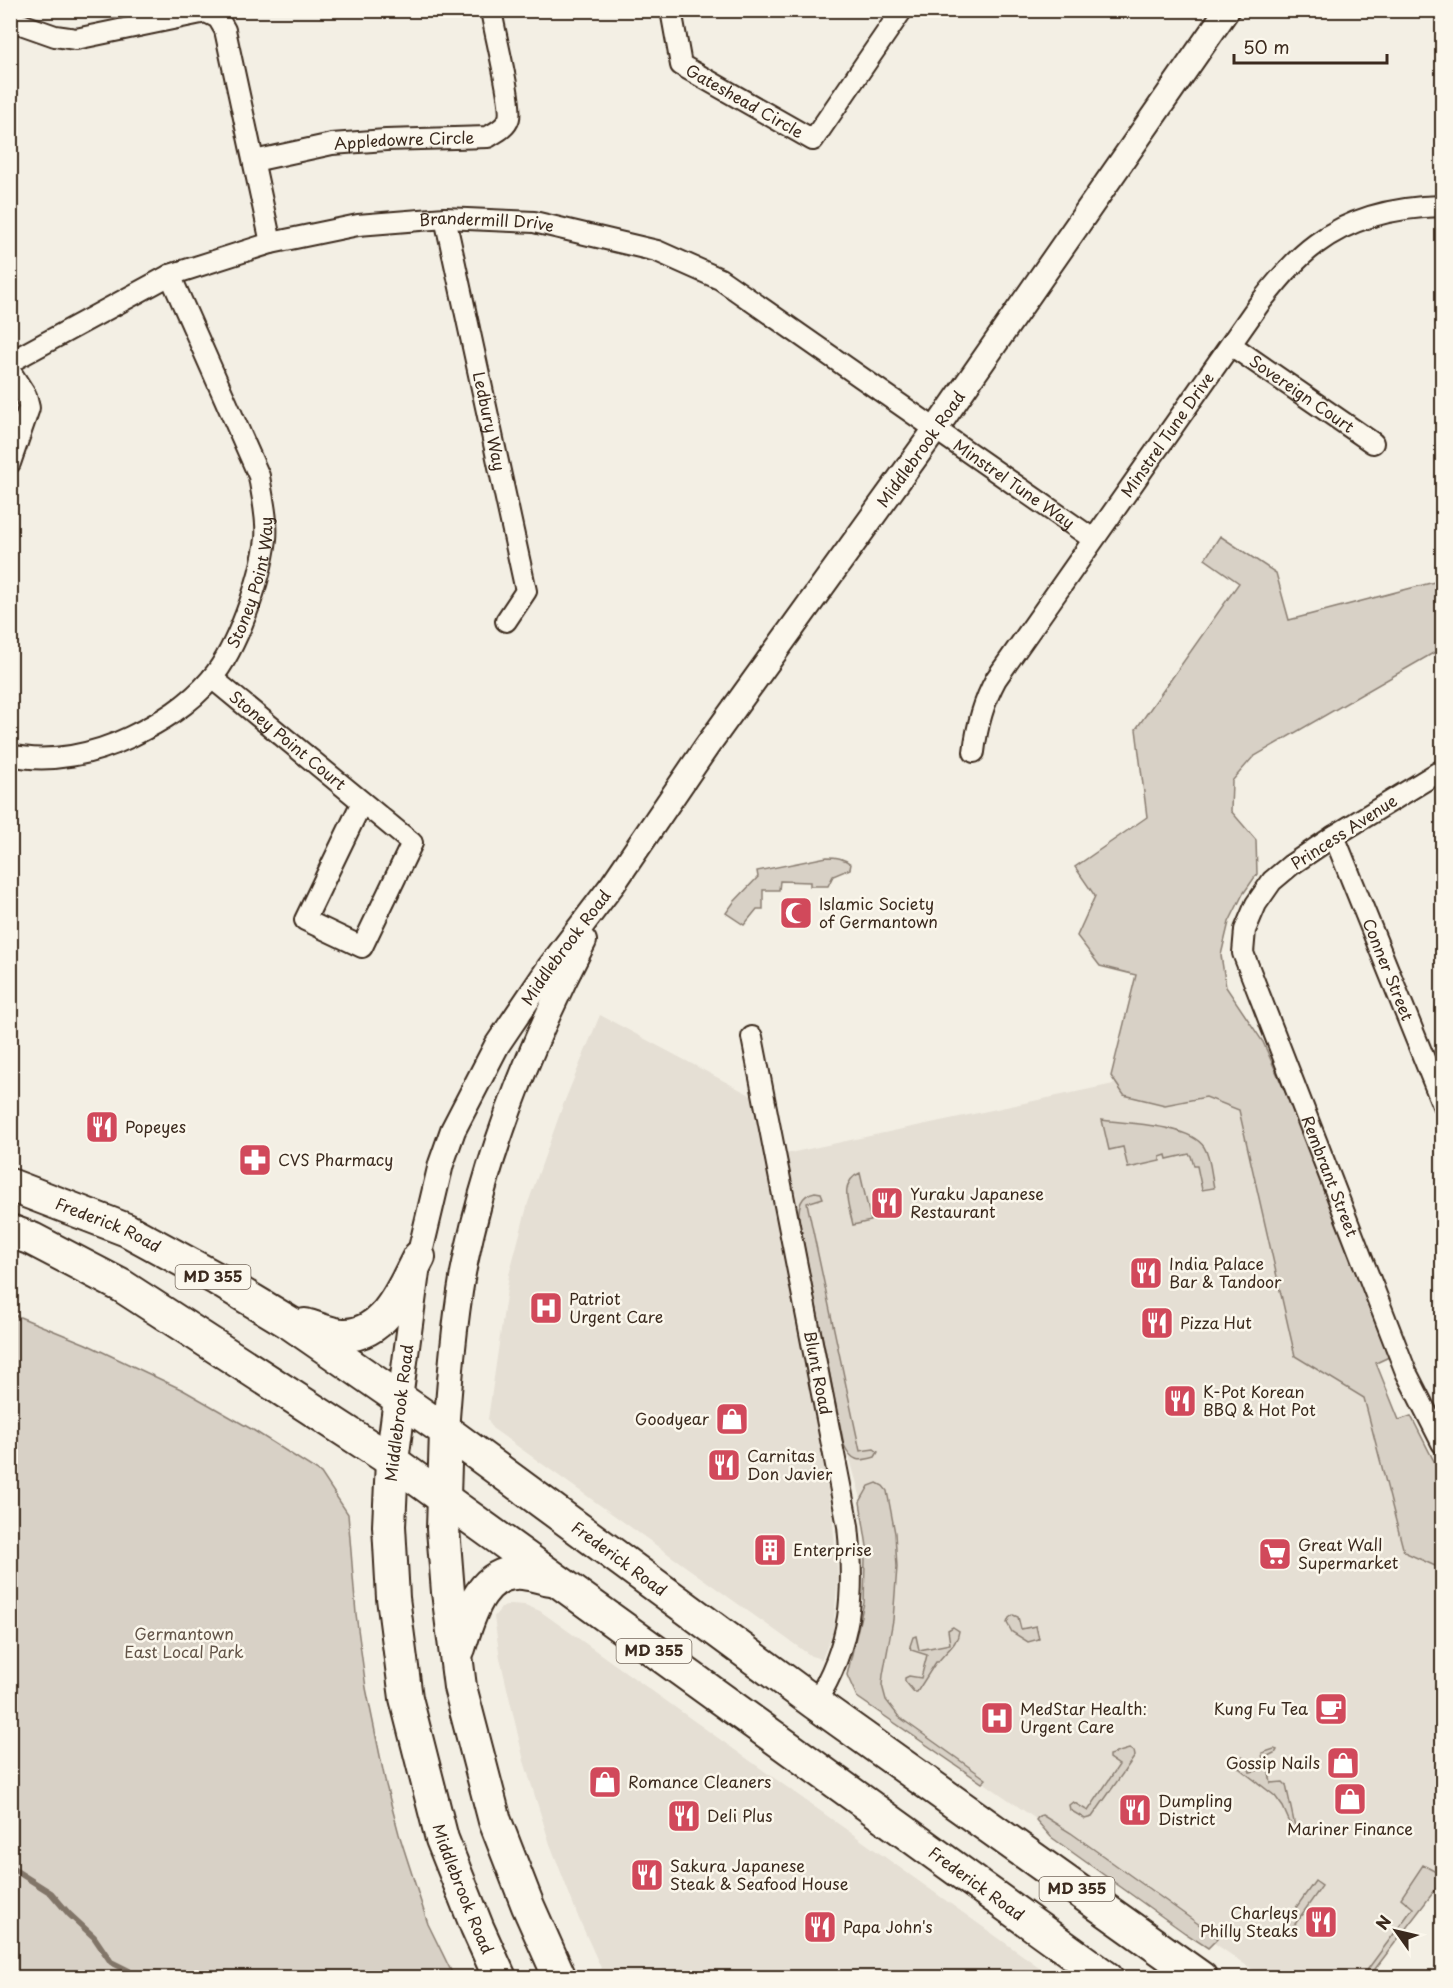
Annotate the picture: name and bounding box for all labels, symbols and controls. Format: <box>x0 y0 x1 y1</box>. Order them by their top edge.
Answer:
scale bar <box>1234 27 1387 65</box>
text: 50 m <box>1243 33 1290 60</box>
street label: Gateshead Circle <box>682 57 808 143</box>
street label: Appledowre Circle <box>333 124 475 155</box>
street label: Brandermill Drive <box>418 205 557 237</box>
street label: Sovereign Court <box>1245 348 1360 438</box>
street label: Minstrel Tune Drive <box>1114 367 1219 502</box>
street label: Ledbury Way <box>468 369 513 473</box>
street label: Middlebrook Road <box>870 385 970 512</box>
street label: Minstrel Tune Way <box>949 432 1080 534</box>
street label: Stoney Point Way <box>220 516 278 652</box>
street label: Stoney Point Court <box>225 684 352 795</box>
street label: Princess Avenue <box>1286 788 1402 875</box>
street label: Middlebrook Road <box>514 884 616 1009</box>
place label: Islamic Society of Germantown <box>819 891 938 933</box>
mosque icon: Islamic Society of Germantown <box>778 895 814 931</box>
street label: Conner Street <box>1357 914 1421 1024</box>
restaurant icon: Popeyes <box>84 1109 120 1145</box>
street label: Rembrant Street <box>1296 1112 1365 1240</box>
place label: Popeyes <box>125 1114 186 1138</box>
pharmacy icon: CVS Pharmacy <box>237 1142 273 1178</box>
place label: CVS Pharmacy <box>278 1147 393 1171</box>
place label: Yuraku Japanese Restaurant <box>910 1181 1044 1223</box>
restaurant icon: Yuraku Japanese Restaurant <box>869 1185 905 1221</box>
street label: Frederick Road <box>52 1191 166 1257</box>
place label: India Palace Bar & Tandoor <box>1169 1251 1282 1293</box>
restaurant icon: India Palace Bar & Tandoor <box>1128 1255 1164 1291</box>
road number: MD 355 <box>176 1265 250 1289</box>
place label: Patriot Urgent Care <box>569 1286 663 1328</box>
hospital icon: Patriot Urgent Care <box>528 1290 564 1326</box>
restaurant icon: Pizza Hut <box>1139 1305 1175 1341</box>
place label: Pizza Hut <box>1180 1310 1252 1334</box>
street label: Blunt Road <box>799 1328 839 1417</box>
street label: Middlebrook Road <box>378 1343 418 1483</box>
place label: K-Pot Korean BBQ & Hot Pot <box>1203 1379 1316 1421</box>
restaurant icon: K-Pot Korean BBQ & Hot Pot <box>1162 1383 1198 1419</box>
shop icon: Goodyear <box>714 1401 750 1437</box>
place label: Goodyear <box>635 1406 710 1430</box>
place label: Carnitas Don Javier <box>747 1443 833 1485</box>
restaurant icon: Carnitas Don Javier <box>706 1447 742 1483</box>
street label: Frederick Road <box>567 1515 673 1601</box>
building icon: Enterprise <box>752 1532 788 1568</box>
place label: Great Wall Supermarket <box>1298 1532 1399 1574</box>
supermarket icon: Great Wall Supermarket <box>1257 1536 1293 1572</box>
place label: Enterprise <box>793 1537 872 1561</box>
park label: Germantown East Local Park <box>124 1621 244 1663</box>
road number: MD 355 <box>616 1639 692 1663</box>
cafe icon: Kung Fu Tea <box>1313 1691 1349 1727</box>
place label: MedStar Health: Urgent Care <box>1020 1696 1147 1738</box>
place label: Kung Fu Tea <box>1214 1696 1308 1720</box>
hospital icon: MedStar Health: Urgent Care <box>979 1700 1015 1736</box>
shop icon: Gossip Nails <box>1325 1745 1361 1781</box>
place label: Gossip Nails <box>1226 1750 1320 1774</box>
shop icon: Romance Cleaners <box>587 1764 623 1800</box>
place label: Romance Cleaners <box>628 1769 771 1793</box>
shop icon: Mariner Finance <box>1332 1781 1368 1817</box>
place label: Dumpling District <box>1158 1788 1232 1830</box>
restaurant icon: Dumpling District <box>1117 1792 1153 1828</box>
restaurant icon: Deli Plus <box>666 1798 702 1834</box>
place label: Deli Plus <box>707 1803 772 1827</box>
place label: Mariner Finance <box>1287 1816 1413 1840</box>
street label: Middlebrook Road <box>428 1821 500 1957</box>
street label: Frederick Road <box>924 1840 1030 1926</box>
place label: Sakura Japanese Steak & Seafood House <box>670 1853 849 1895</box>
restaurant icon: Sakura Japanese Steak & Seafood House <box>629 1857 665 1893</box>
road number: MD 355 <box>1040 1877 1114 1901</box>
place label: Charleys Philly Steaks <box>1200 1900 1298 1942</box>
north arrow <box>1366 1901 1426 1961</box>
restaurant icon: Charleys Philly Steaks <box>1303 1904 1339 1940</box>
restaurant icon: Papa John's <box>802 1909 838 1945</box>
text: N <box>1369 1910 1396 1934</box>
place label: Papa John's <box>843 1914 933 1938</box>

